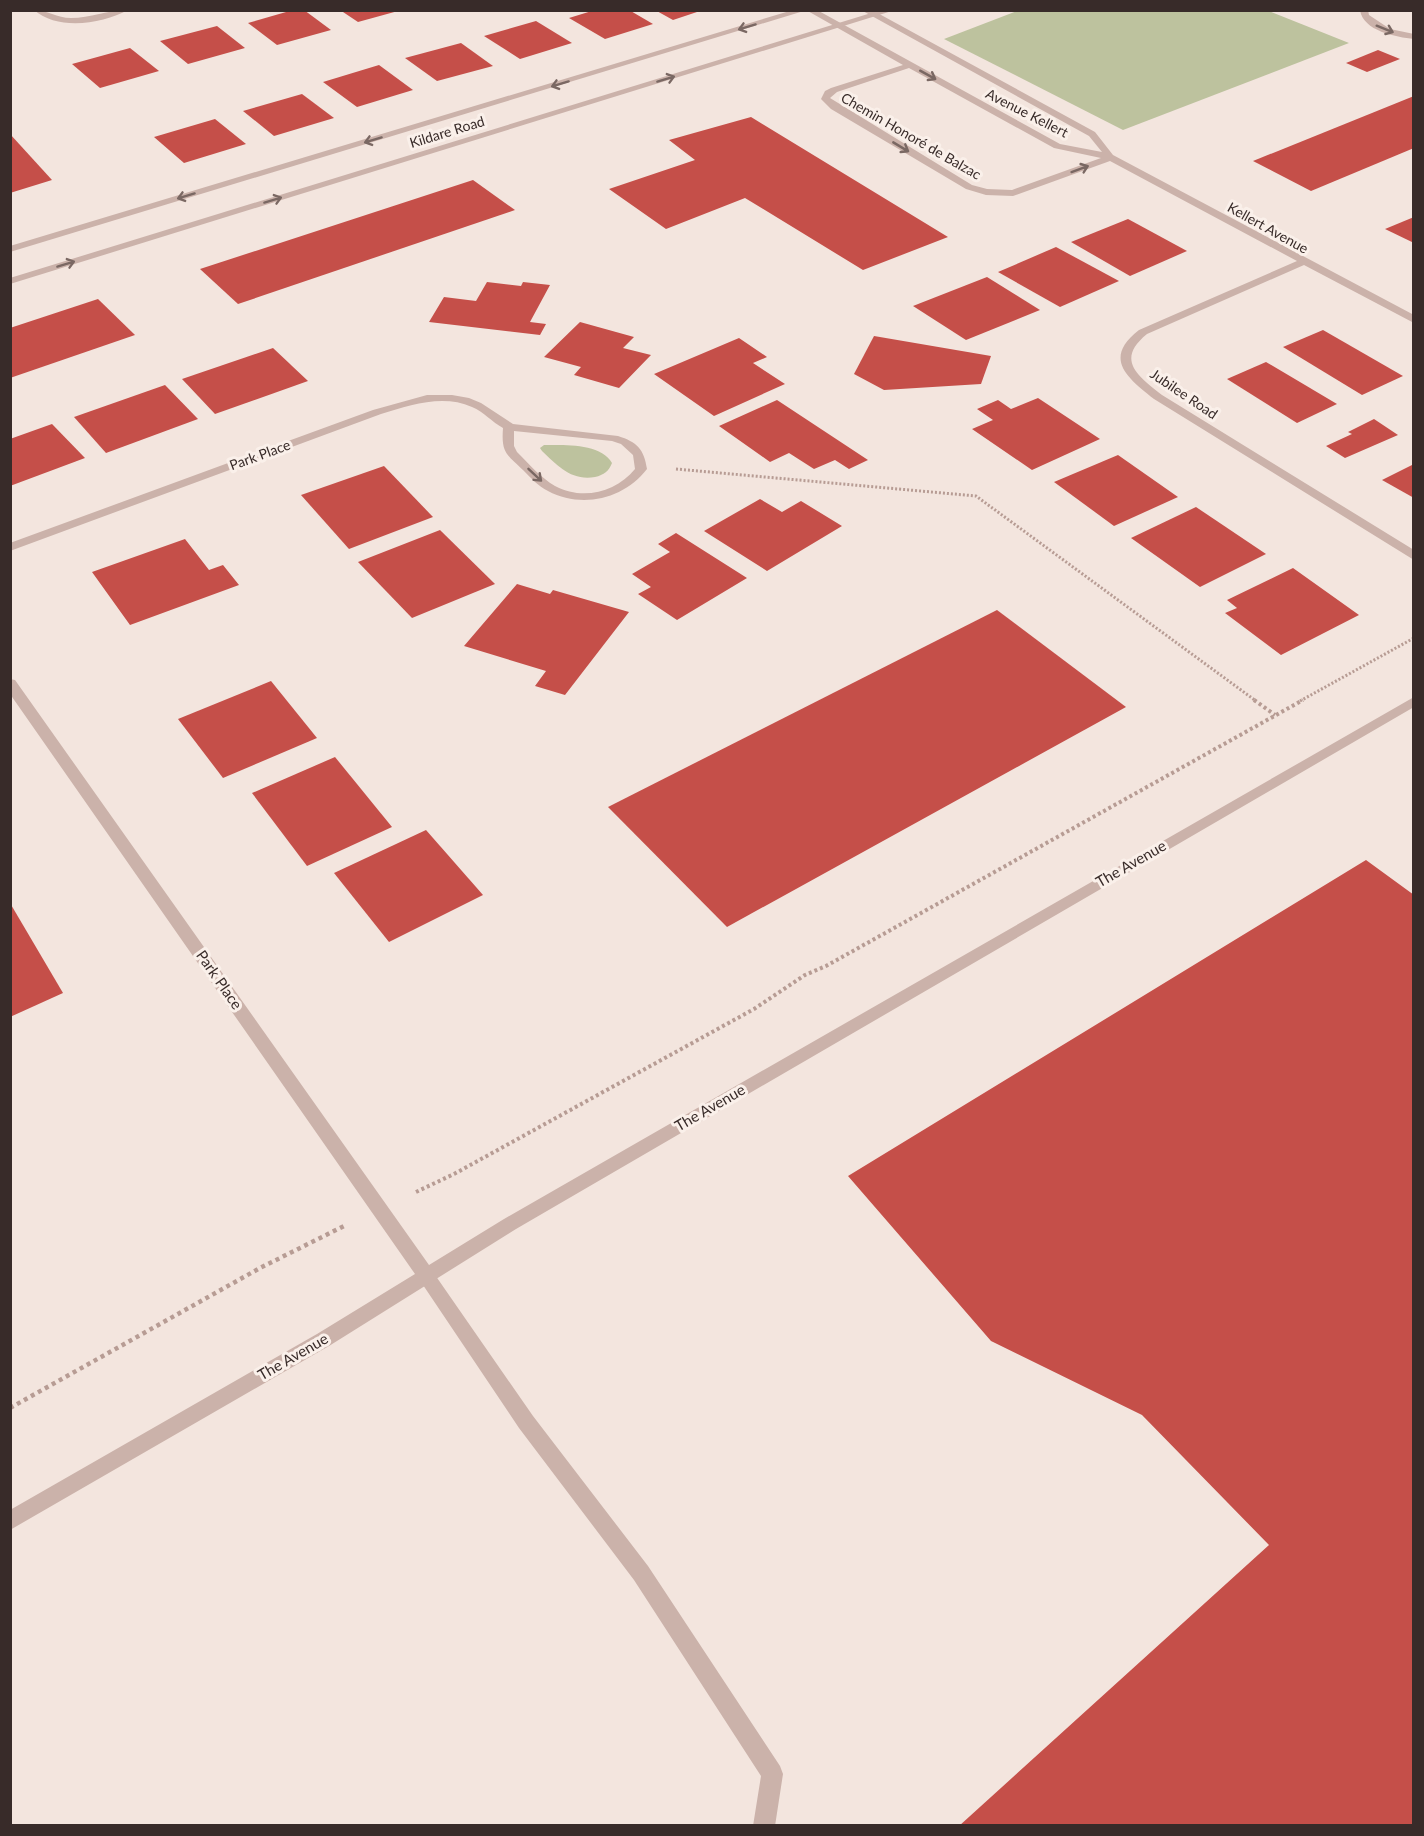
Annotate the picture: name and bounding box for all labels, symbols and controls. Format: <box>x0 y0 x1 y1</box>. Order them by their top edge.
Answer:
one-way arrow <box>738 22 757 33</box>
one-way arrow <box>1375 24 1393 35</box>
one-way arrow <box>918 70 936 81</box>
one-way arrow <box>656 73 675 84</box>
one-way arrow <box>551 79 570 90</box>
street label: Avenue Kellert <box>983 85 1071 141</box>
street label: Chemin Honoré de Balzac <box>838 89 985 183</box>
street label: Kildare Road <box>407 112 486 151</box>
one-way arrow <box>364 135 383 146</box>
one-way arrow <box>892 142 909 154</box>
one-way arrow <box>1070 162 1089 173</box>
one-way arrow <box>177 191 196 202</box>
one-way arrow <box>263 193 282 204</box>
street label: Kellert Avenue <box>1225 198 1312 257</box>
one-way arrow <box>56 258 75 269</box>
street label: Jubilee Road <box>1147 365 1221 422</box>
street label: Park Place <box>227 436 293 473</box>
one-way arrow <box>527 468 542 482</box>
street label: The Avenue <box>1092 836 1169 890</box>
street label: Park Place <box>193 946 247 1013</box>
street label: The Avenue <box>671 1080 748 1134</box>
street label: The Avenue <box>254 1329 331 1383</box>

